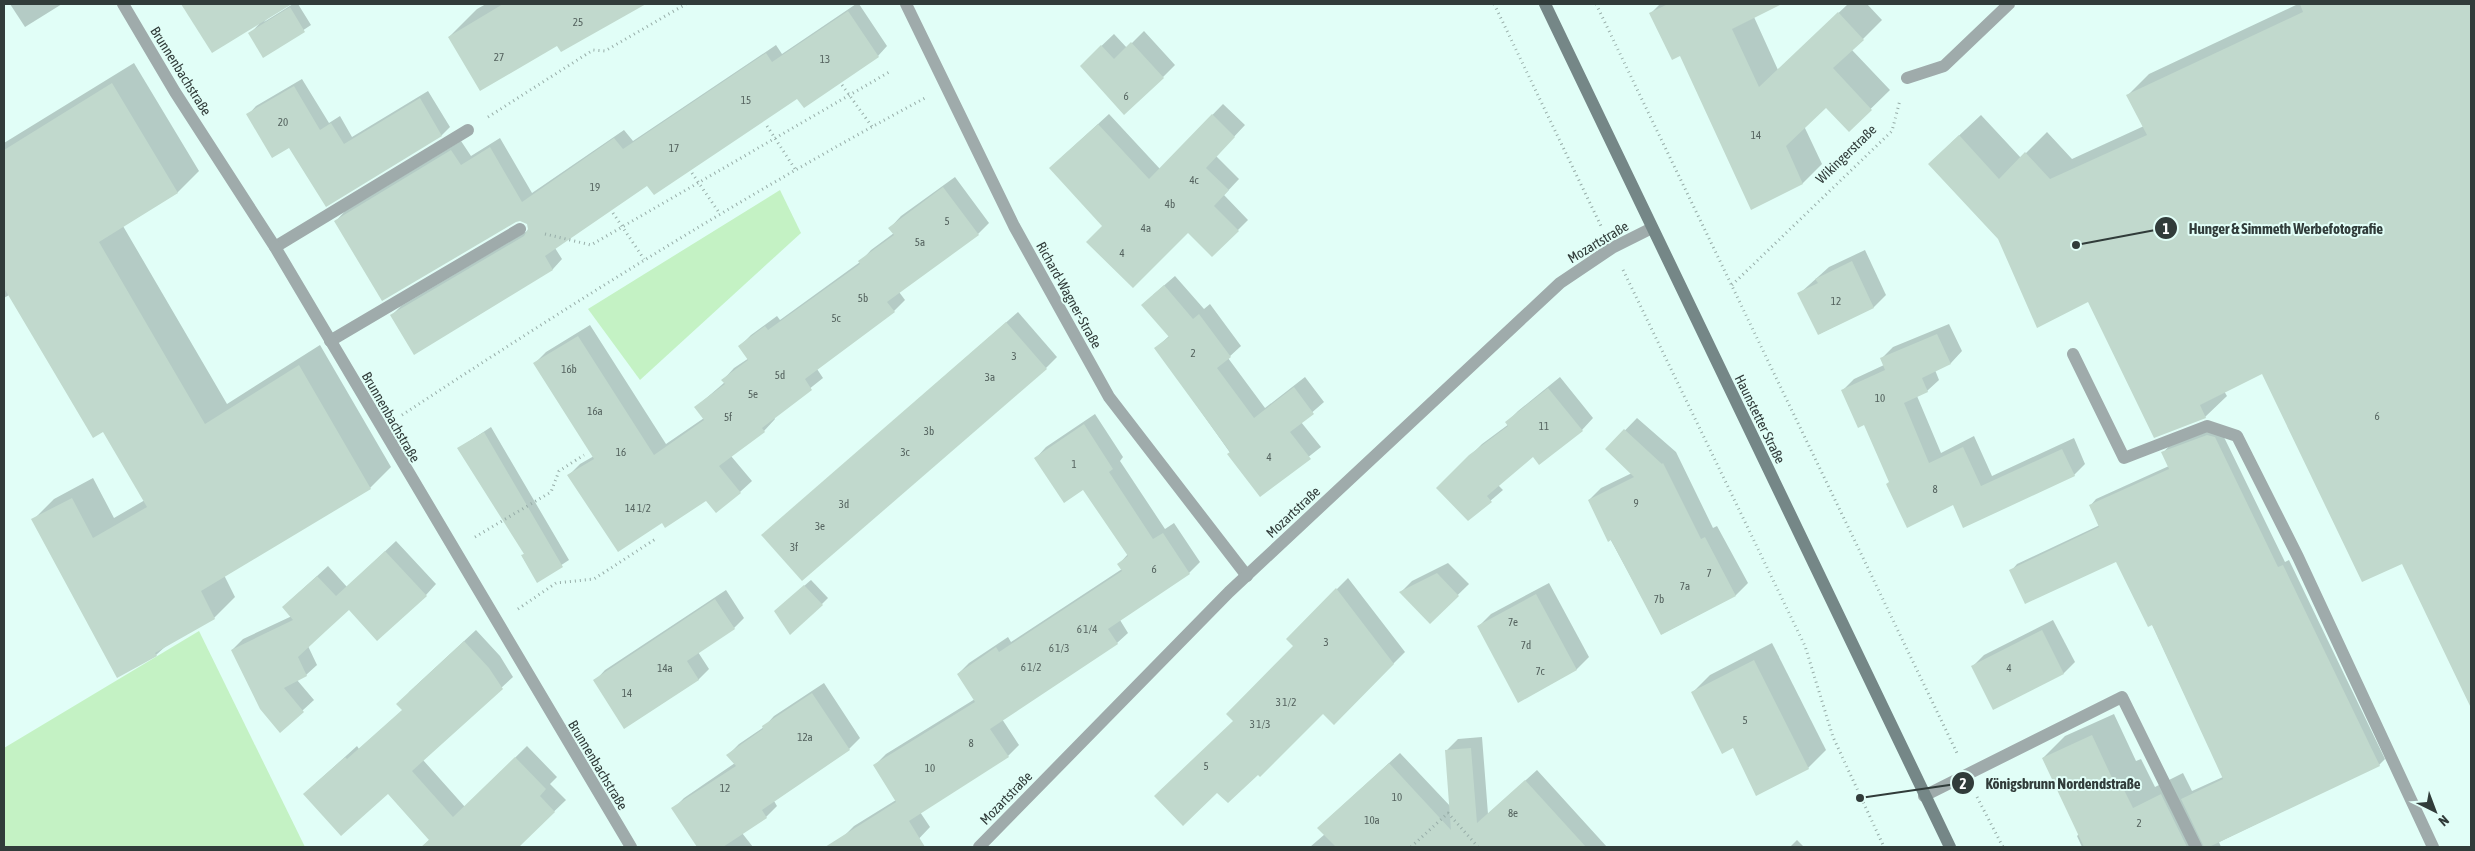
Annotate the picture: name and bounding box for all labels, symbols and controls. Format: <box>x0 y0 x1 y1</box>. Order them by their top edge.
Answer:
house number: 25 <box>573 16 583 28</box>
street label: Brunnenbachstraße <box>147 24 215 118</box>
house number: 27 <box>494 51 504 63</box>
house number: 13 <box>820 53 830 65</box>
house number: 6 <box>1123 90 1129 102</box>
house number: 15 <box>741 94 751 106</box>
house number: 20 <box>278 116 288 128</box>
street label: Wikingerstraße <box>1813 121 1879 187</box>
house number: 14 <box>1751 129 1761 141</box>
house number: 17 <box>669 142 679 154</box>
house number: 4c <box>1189 174 1200 186</box>
house number: 19 <box>590 181 600 193</box>
house number: 4b <box>1165 198 1175 210</box>
callout: Hunger & Simmeth Werbefotografie <box>2154 213 2393 243</box>
house number: 5 <box>944 215 950 227</box>
street label: Mozartstraße <box>1565 218 1631 266</box>
text: 1 <box>2162 220 2170 237</box>
text: Hunger & Simmeth Werbefotografie <box>2189 220 2383 237</box>
house number: 4a <box>1141 222 1151 234</box>
house number: 5a <box>915 236 925 248</box>
street label: Richard-Wagner-Straße <box>1033 239 1105 351</box>
house number: 4 <box>1119 247 1125 259</box>
house number: 5b <box>858 292 868 304</box>
house number: 12 <box>1831 295 1841 307</box>
house number: 5c <box>831 312 842 324</box>
house number: 2 <box>1190 347 1196 359</box>
house number: 3 <box>1011 350 1017 362</box>
house number: 16b <box>561 363 577 375</box>
street label: Brunnenbachstraße <box>359 369 423 465</box>
house number: 5d <box>775 369 785 381</box>
house number: 3a <box>985 371 995 383</box>
street label: Haunstetter Straße <box>1732 372 1788 466</box>
house number: 5e <box>748 388 758 400</box>
house number: 10 <box>1875 392 1885 404</box>
house number: 16a <box>587 405 603 417</box>
house number: 6 <box>2374 410 2380 422</box>
house number: 5f <box>724 411 732 423</box>
house number: 11 <box>1539 420 1549 432</box>
house number: 3b <box>924 425 934 437</box>
house number: 16 <box>616 446 626 458</box>
house number: 3c <box>900 446 911 458</box>
house number: 4 <box>1266 451 1272 463</box>
house number: 1 <box>1071 458 1077 470</box>
street label: Mozartstraße <box>1263 483 1323 541</box>
house number: 8 <box>1932 483 1938 495</box>
house number: 9 <box>1633 497 1639 509</box>
house number: 3d <box>839 498 849 510</box>
house number: 14 1/2 <box>625 502 651 514</box>
house number: 3e <box>815 520 825 532</box>
house number: 3f <box>790 541 798 553</box>
house number: 6 <box>1151 563 1157 575</box>
house number: 7 <box>1706 567 1712 579</box>
house number: 7a <box>1680 580 1690 592</box>
house number: 7b <box>1654 593 1664 605</box>
house number: 7e <box>1508 616 1518 628</box>
house number: 6 1/4 <box>1077 623 1097 635</box>
house number: 3 <box>1323 636 1329 648</box>
house number: 7d <box>1521 639 1531 651</box>
house number: 6 1/3 <box>1049 642 1069 654</box>
house number: 6 1/2 <box>1021 661 1041 673</box>
house number: 14a <box>657 662 673 674</box>
house number: 4 <box>2006 662 2012 674</box>
house number: 7c <box>1535 665 1546 677</box>
house number: 14 <box>622 687 632 699</box>
house number: 3 1/2 <box>1276 696 1296 708</box>
house number: 5 <box>1742 714 1748 726</box>
street label: Brunnenbachstraße <box>565 717 631 813</box>
house number: 3 1/3 <box>1250 718 1270 730</box>
house number: 12a <box>797 731 813 743</box>
house number: 8 <box>968 737 974 749</box>
house number: 5 <box>1203 760 1209 772</box>
house number: 10 <box>925 762 935 774</box>
street label: Mozartstraße <box>977 768 1035 828</box>
callout: Königsbrunn Nordendstraße <box>1950 768 2151 798</box>
text: 2 <box>1959 775 1967 792</box>
text: Königsbrunn Nordendstraße <box>1985 775 2141 792</box>
house number: 12 <box>720 782 730 794</box>
north arrow <box>2410 786 2460 836</box>
house number: 10 <box>1392 791 1402 803</box>
house number: 8e <box>1508 807 1518 819</box>
text: N <box>2435 812 2452 829</box>
house number: 10a <box>1364 814 1380 826</box>
house number: 2 <box>2136 817 2142 829</box>

